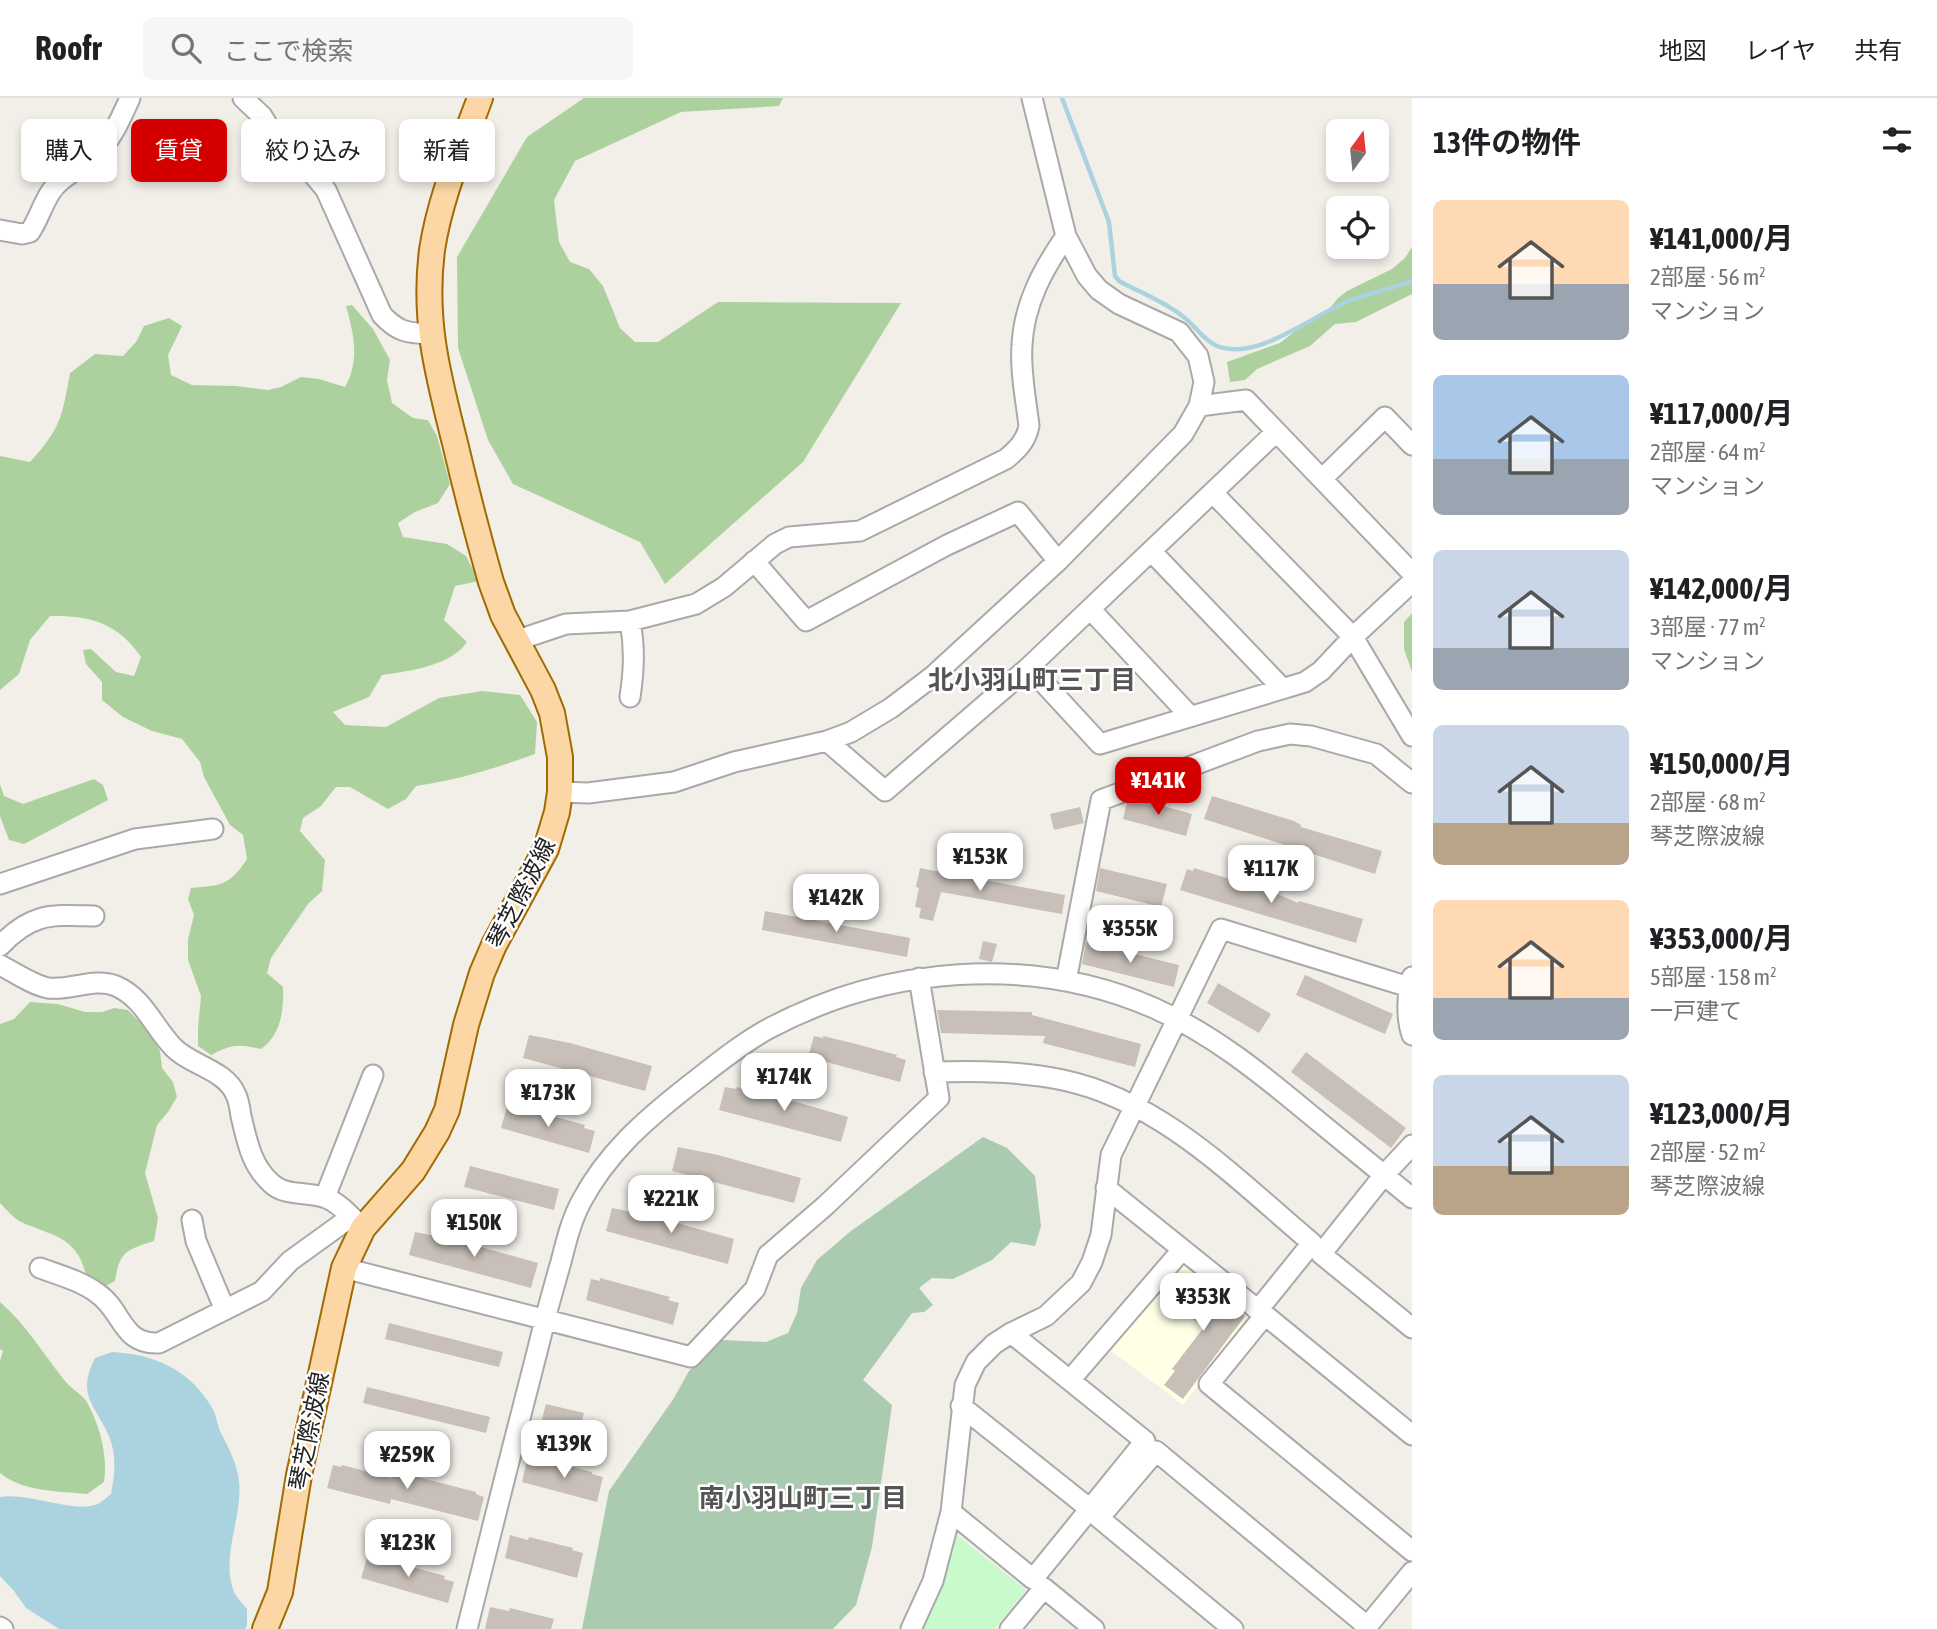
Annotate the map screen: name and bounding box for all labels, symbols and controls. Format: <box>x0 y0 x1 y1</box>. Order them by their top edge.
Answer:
search box <box>143 17 633 80</box>
text: Roofr <box>35 29 101 67</box>
icon: search <box>167 29 205 67</box>
text: ここで検索 <box>223 36 353 66</box>
text: 地図 <box>1659 37 1707 64</box>
text: レイヤ <box>1745 37 1816 64</box>
text: 共有 <box>1854 37 1902 64</box>
chip: 購入 <box>21 119 117 182</box>
chip: 賃貸 <box>131 119 227 182</box>
chip: 絞り込み <box>241 119 385 182</box>
chip: 新着 <box>399 119 495 182</box>
north arrow <box>1326 119 1390 182</box>
map controls <box>1326 119 1389 259</box>
icon: filters <box>1878 121 1916 159</box>
text: 13件の物件 <box>1433 125 1581 159</box>
button: locate <box>1326 196 1389 259</box>
text: ¥141,000/月 <box>1650 221 1793 255</box>
icon: home <box>1489 228 1573 312</box>
text: 2部屋 · 56 m² <box>1650 264 1766 290</box>
text: マンション <box>1650 298 1765 324</box>
text: ¥117,000/月 <box>1650 396 1793 430</box>
icon: home <box>1489 403 1573 487</box>
text: 2部屋 · 64 m² <box>1650 439 1766 465</box>
text: マンション <box>1650 473 1765 499</box>
text: ¥142,000/月 <box>1650 571 1793 605</box>
icon: home <box>1489 578 1573 662</box>
text: 3部屋 · 77 m² <box>1650 614 1766 640</box>
text: マンション <box>1650 648 1765 674</box>
district label: 北小羽山町三丁目 <box>928 665 1136 695</box>
text: ¥150,000/月 <box>1650 746 1793 780</box>
icon: home <box>1489 753 1573 837</box>
pin: ¥141K <box>1109 758 1207 817</box>
text: ¥141K <box>1131 767 1185 793</box>
text: 2部屋 · 68 m² <box>1650 789 1766 815</box>
text: 琴芝際波線 <box>1650 823 1765 849</box>
street label: 琴芝際波線 <box>482 833 560 953</box>
pin: ¥153K <box>931 834 1029 893</box>
text: ¥153K <box>953 843 1007 869</box>
pin: ¥117K <box>1222 846 1320 905</box>
text: ¥117K <box>1244 855 1298 881</box>
pin: ¥142K <box>787 874 885 934</box>
text: ¥142K <box>809 884 863 910</box>
pin: ¥355K <box>1081 906 1179 965</box>
text: ¥355K <box>1103 915 1157 941</box>
text: ¥353,000/月 <box>1650 921 1793 955</box>
icon: home <box>1489 928 1573 1012</box>
text: 5部屋 · 158 m² <box>1650 964 1777 990</box>
text: 一戸建て <box>1650 998 1742 1024</box>
pin: ¥174K <box>735 1054 833 1113</box>
text: ¥174K <box>757 1063 811 1089</box>
pin: ¥173K <box>499 1070 597 1129</box>
text: ¥173K <box>521 1079 575 1105</box>
text: ¥123,000/月 <box>1650 1096 1793 1130</box>
icon: home <box>1489 1103 1573 1187</box>
text: 2部屋 · 52 m² <box>1650 1139 1766 1165</box>
text: 琴芝際波線 <box>1650 1173 1765 1199</box>
pin: ¥221K <box>622 1176 720 1235</box>
text: ¥221K <box>644 1185 698 1211</box>
pin: ¥150K <box>425 1200 523 1259</box>
text: ¥150K <box>447 1209 501 1235</box>
pin: ¥353K <box>1154 1274 1252 1333</box>
text: ¥353K <box>1176 1283 1230 1309</box>
street label: 琴芝際波線 <box>284 1370 334 1492</box>
pin: ¥139K <box>515 1420 613 1480</box>
text: ¥139K <box>537 1430 591 1456</box>
pin: ¥259K <box>358 1432 456 1491</box>
text: ¥259K <box>380 1441 434 1467</box>
district label: 南小羽山町三丁目 <box>699 1483 907 1513</box>
pin: ¥123K <box>359 1520 457 1579</box>
text: ¥123K <box>381 1529 435 1555</box>

